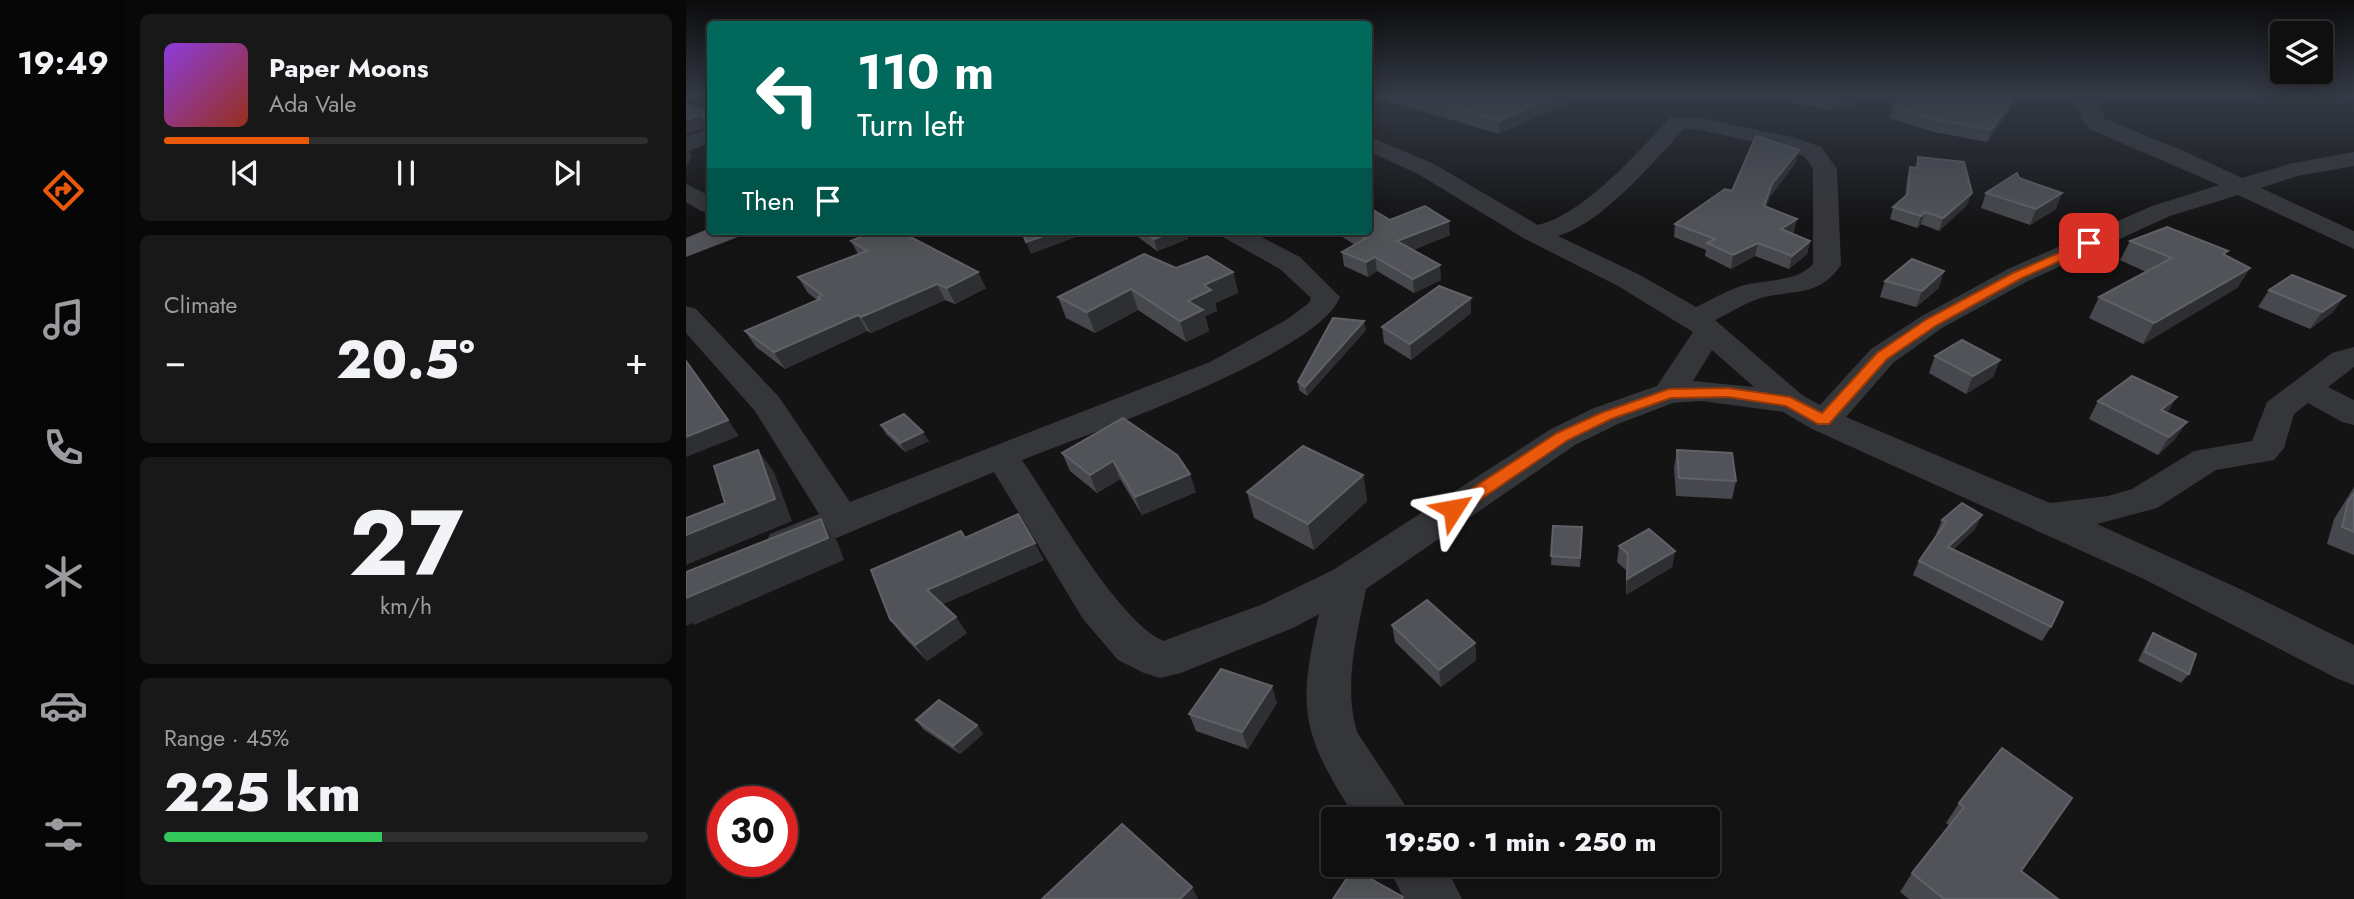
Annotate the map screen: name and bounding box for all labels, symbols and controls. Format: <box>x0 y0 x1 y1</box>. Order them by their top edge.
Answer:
map controls <box>2270 21 2333 84</box>
button: layers <box>2270 21 2333 84</box>
text: 110 m <box>857 37 994 107</box>
text: 19:49 <box>17 40 109 86</box>
text: Paper Moons <box>269 49 429 87</box>
icon: left <box>742 49 833 140</box>
text: Ada Vale <box>269 87 356 121</box>
text: Turn left <box>857 102 964 148</box>
icon: previous <box>226 154 264 192</box>
icon: pause <box>387 154 425 192</box>
icon: next <box>548 154 586 192</box>
icon: directions <box>39 166 88 215</box>
text: Then <box>742 182 795 220</box>
icon: arrive <box>809 182 847 220</box>
pin <box>2059 213 2119 273</box>
icon: arrive <box>2070 224 2108 262</box>
text: Climate <box>164 288 237 322</box>
icon: music <box>39 295 88 344</box>
text: 20.5° <box>336 322 475 398</box>
text: − <box>164 333 186 388</box>
text: + <box>625 333 648 388</box>
icon: phone <box>39 423 88 472</box>
position arrow <box>1416 472 1490 546</box>
text: 27 <box>349 478 463 609</box>
icon: climate <box>39 552 88 601</box>
text: km/h <box>380 589 432 623</box>
icon: car <box>39 681 88 730</box>
text: Range · 45% <box>164 721 289 755</box>
text: 225 km <box>164 755 361 831</box>
speed limit sign: 30 <box>707 786 798 877</box>
icon: filters <box>39 810 88 859</box>
text: 19:50 · 1 min · 250 m <box>1385 823 1656 861</box>

